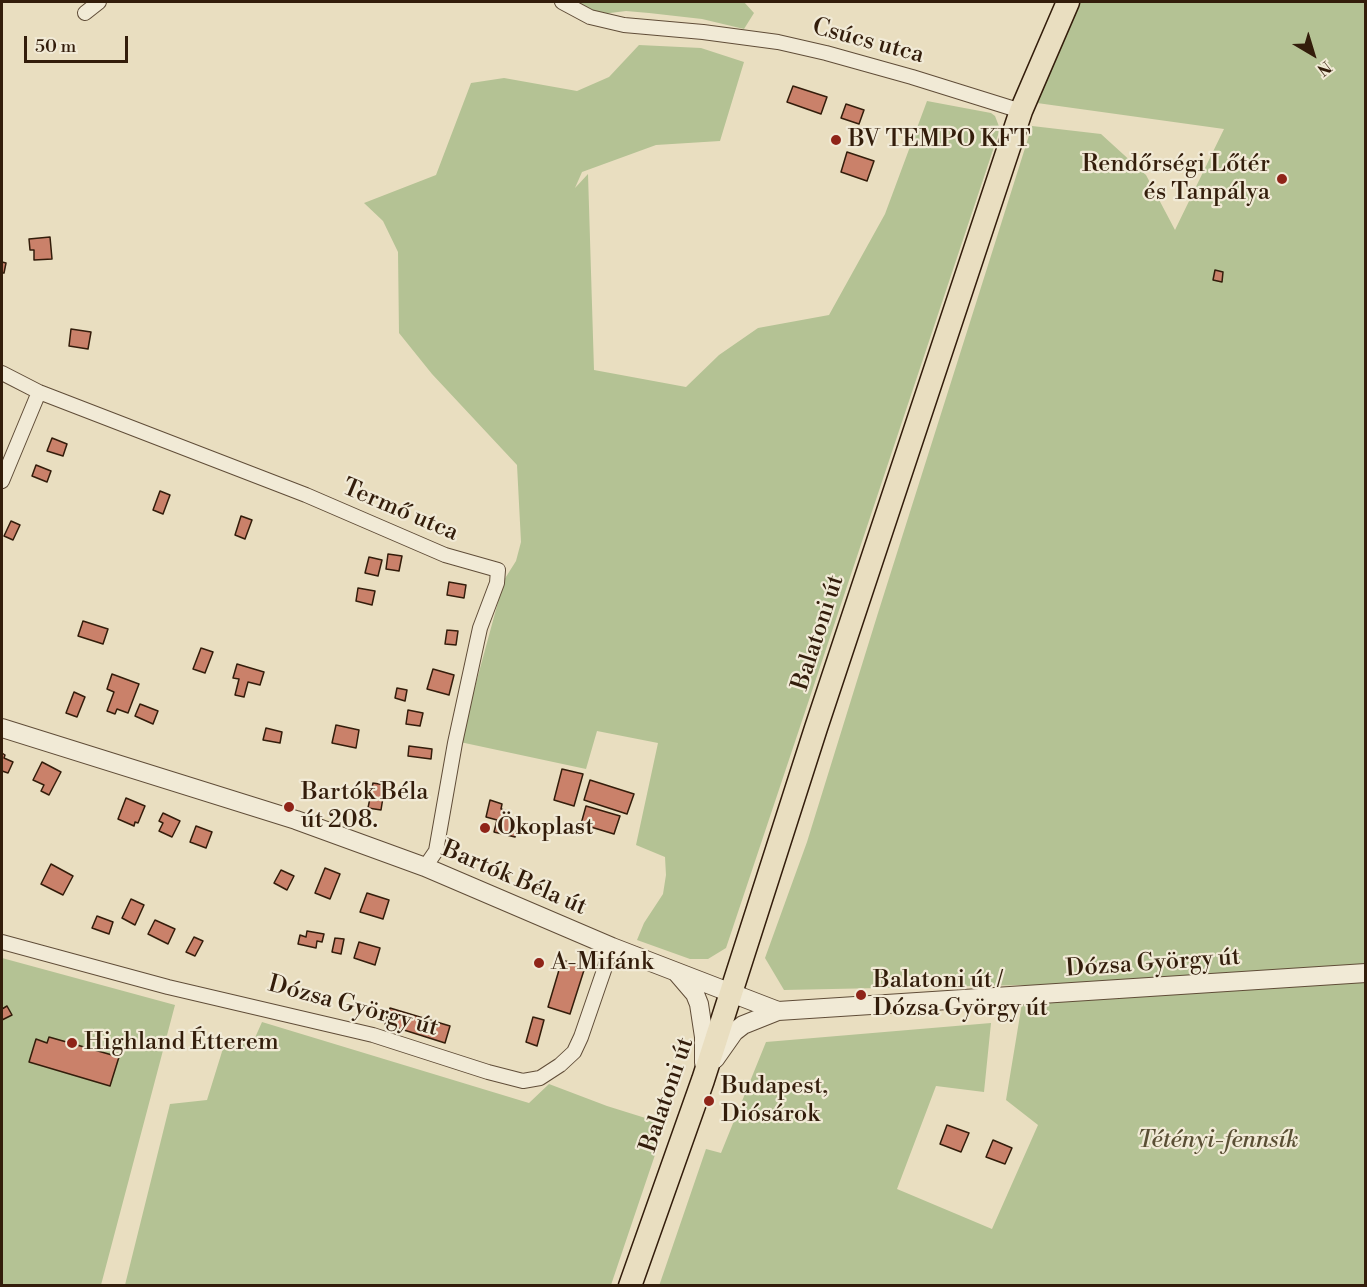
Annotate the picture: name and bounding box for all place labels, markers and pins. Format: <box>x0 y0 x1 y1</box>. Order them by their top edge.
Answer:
place label: BV TEMPO KFT <box>848 126 1031 154</box>
marker: BV TEMPO KFT <box>829 133 843 147</box>
place label: Rendőrségi Lőtér és Tanpálya <box>1082 151 1270 207</box>
marker: Rendőrségi Lőtér és Tanpálya <box>1275 172 1289 186</box>
place label: Bartók Béla út 208. <box>301 779 428 835</box>
marker: Bartók Béla út 208. <box>282 800 296 814</box>
place label: Ökoplast <box>497 814 594 842</box>
marker: Ökoplast <box>478 821 492 835</box>
place label: A-Mifánk <box>551 949 653 977</box>
marker: A-Mifánk <box>532 956 546 970</box>
place label: Balatoni út / Dózsa György út <box>873 967 1048 1023</box>
marker: Balatoni út / Dózsa György út <box>854 988 868 1002</box>
place label: Highland Étterem <box>84 1029 279 1057</box>
marker: Highland Étterem <box>65 1036 79 1050</box>
place label: Budapest, Diósárok <box>721 1073 828 1129</box>
marker: Budapest, Diósárok <box>702 1094 716 1108</box>

